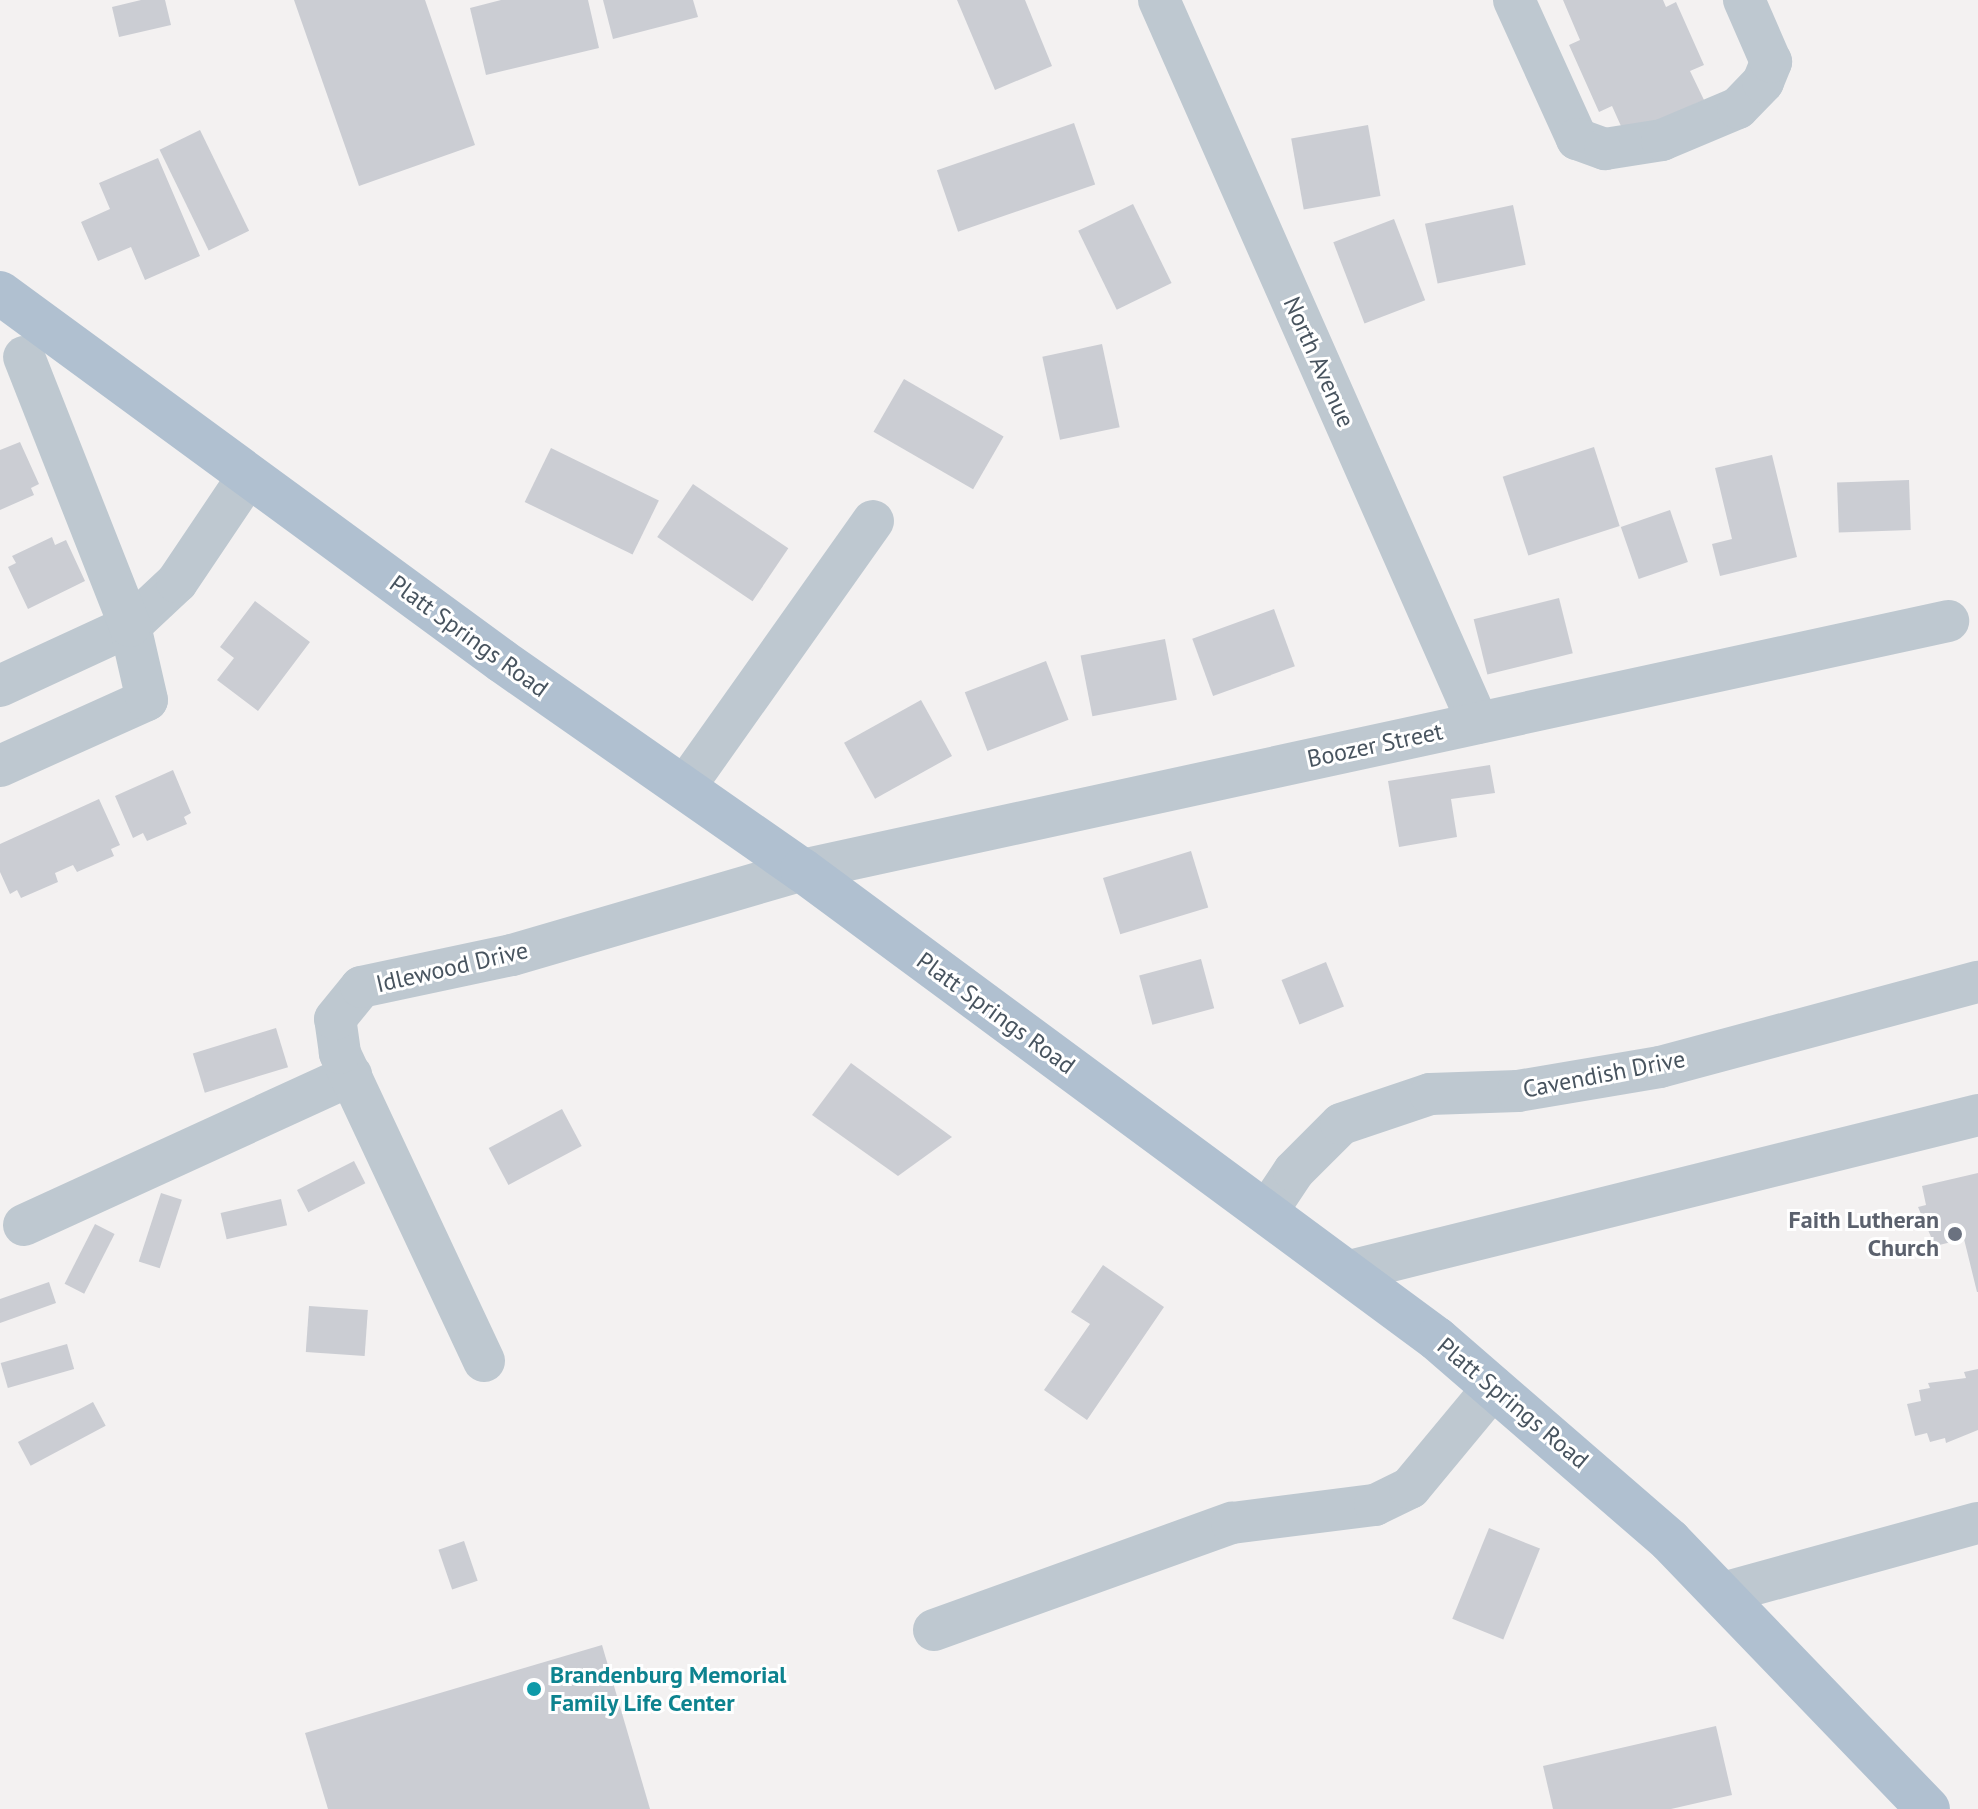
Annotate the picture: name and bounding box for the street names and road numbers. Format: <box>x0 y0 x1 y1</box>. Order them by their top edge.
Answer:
street label: North Avenue <box>1277 292 1361 432</box>
street label: Platt Springs Road <box>384 569 554 703</box>
street label: Boozer Street <box>1305 717 1445 773</box>
street label: Idlewood Drive <box>373 936 531 998</box>
street label: Platt Springs Road <box>911 946 1081 1080</box>
street label: Cavendish Drive <box>1520 1044 1688 1104</box>
street label: Platt Springs Road <box>1431 1331 1595 1475</box>

